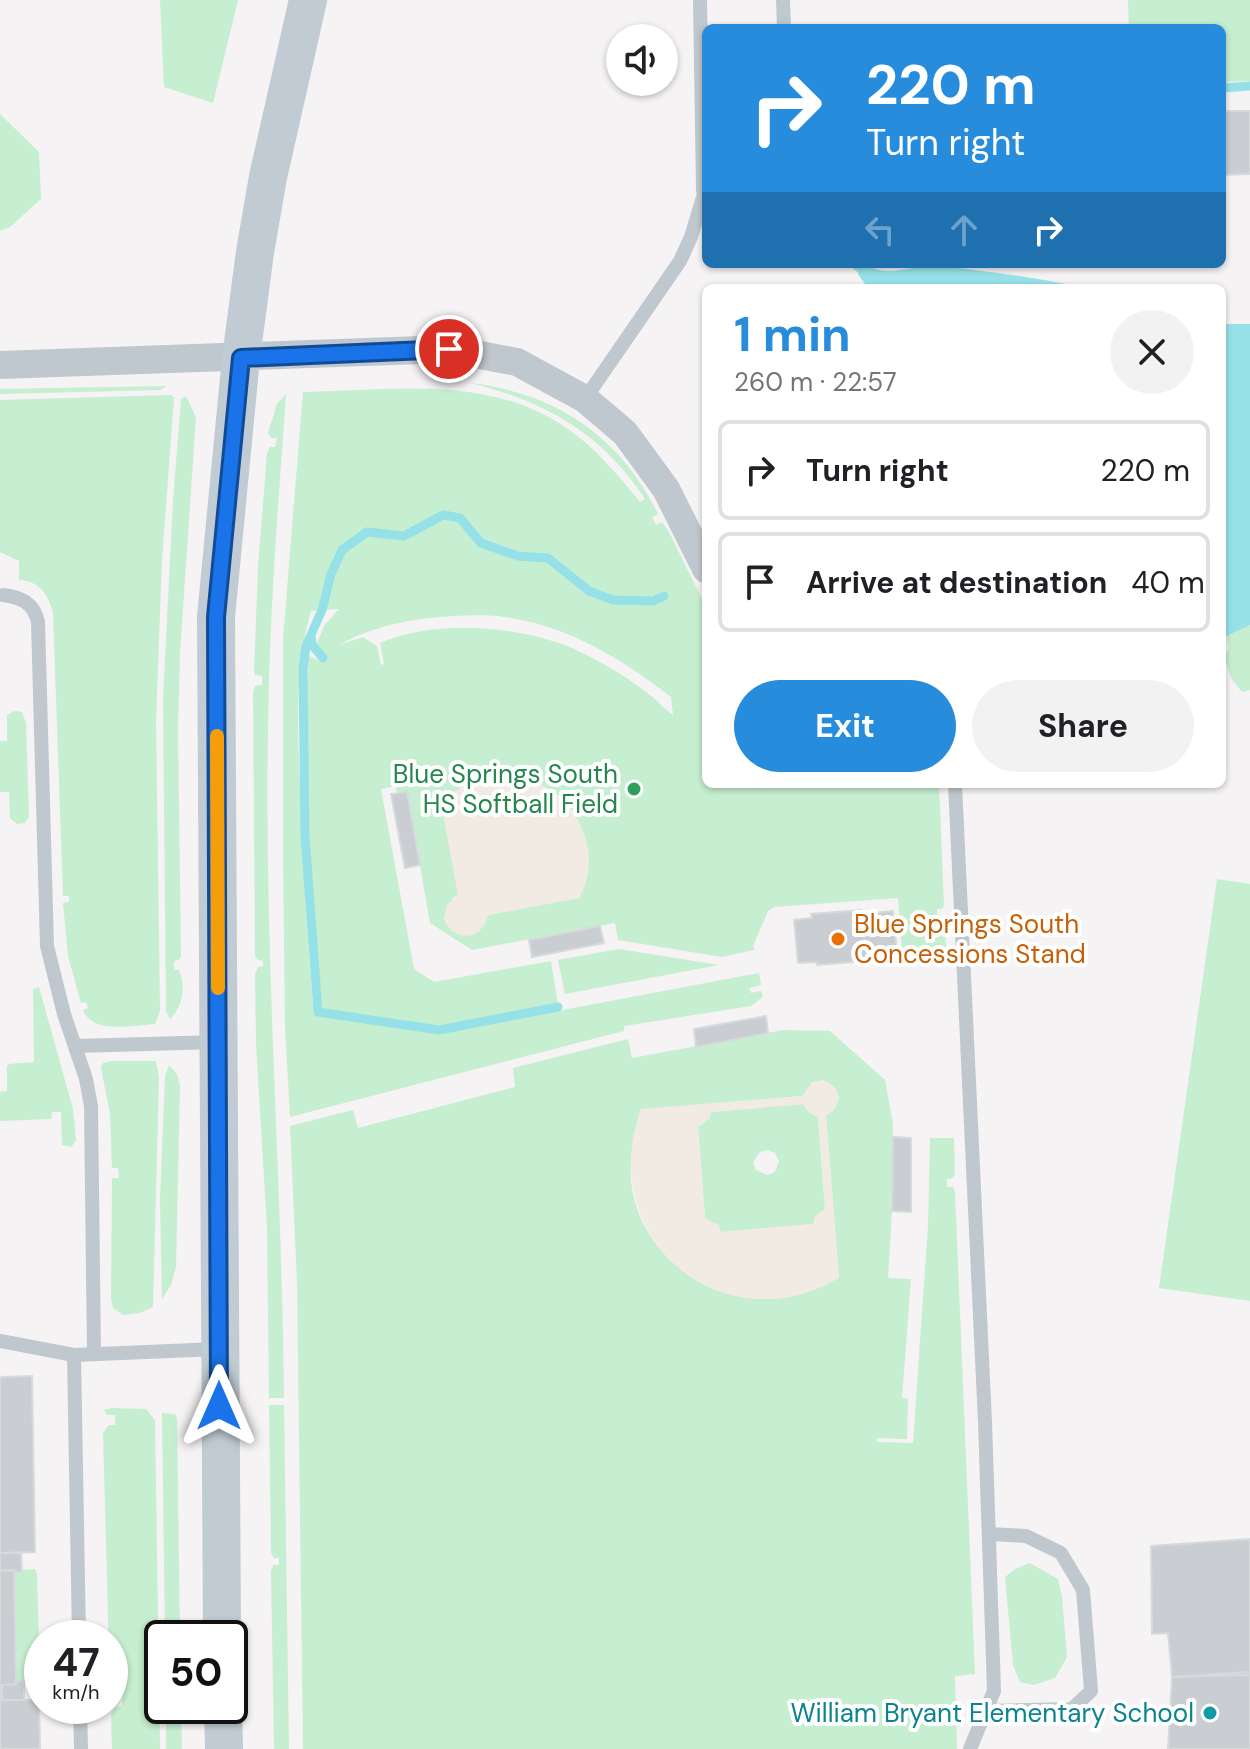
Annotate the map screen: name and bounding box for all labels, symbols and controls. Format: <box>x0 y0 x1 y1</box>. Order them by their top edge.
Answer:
map controls <box>606 24 678 96</box>
button: sound <box>606 24 678 96</box>
text: 220 m <box>866 48 1036 121</box>
icon: right <box>734 56 838 160</box>
text: Turn right <box>866 119 1025 166</box>
icon: left <box>858 208 902 252</box>
icon: ahead <box>942 208 986 252</box>
icon: right <box>1026 208 1070 252</box>
text: 1 min <box>734 303 851 366</box>
button: close <box>1110 310 1194 394</box>
pin <box>415 315 483 383</box>
icon: arrive <box>427 327 471 371</box>
text: 260 m · 22:57 <box>734 365 897 399</box>
icon: right <box>738 448 782 492</box>
text: Turn right <box>806 451 949 490</box>
text: 220 m <box>1101 451 1190 490</box>
icon: arrive <box>738 560 782 604</box>
text: Arrive at destination <box>806 563 1107 602</box>
text: 40 m <box>1131 563 1205 602</box>
button: Exit <box>734 680 956 772</box>
button: Share <box>972 680 1194 772</box>
place label: Blue Springs South HS Softball Field <box>393 757 618 821</box>
marker: Blue Springs South HS Softball Field <box>625 780 643 798</box>
place label: Blue Springs South Concessions Stand <box>854 907 1086 971</box>
marker: Blue Springs South Concessions Stand <box>829 930 847 948</box>
position arrow <box>177 1364 261 1448</box>
speed limit sign: 50 <box>144 1620 248 1724</box>
text: 47 <box>52 1636 100 1688</box>
text: km/h <box>52 1679 100 1705</box>
place label: William Bryant Elementary School <box>790 1696 1194 1730</box>
marker: William Bryant Elementary School <box>1201 1704 1219 1722</box>

